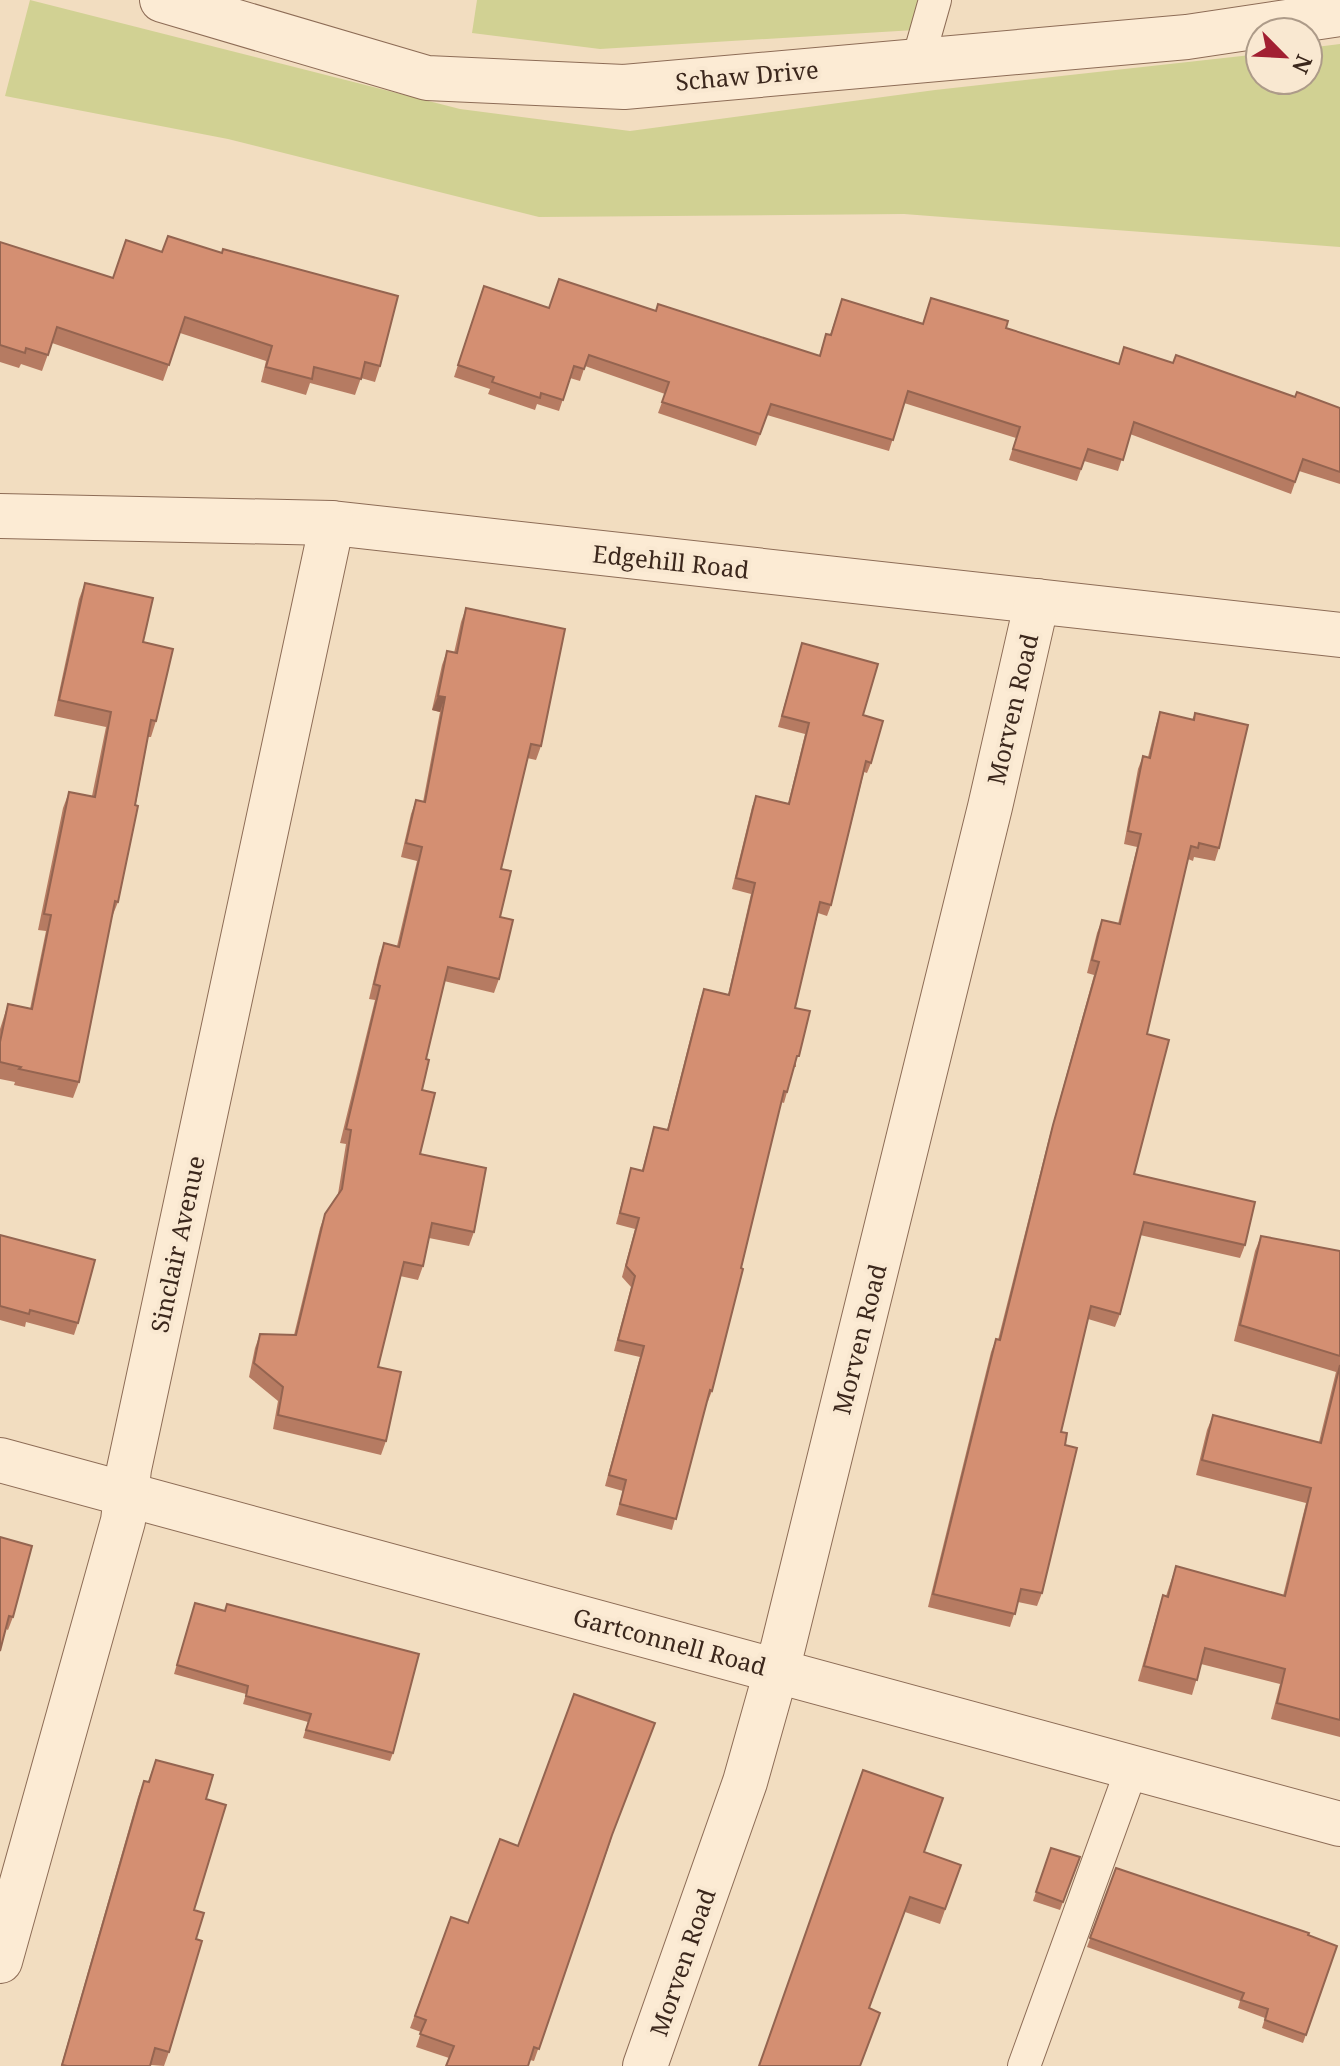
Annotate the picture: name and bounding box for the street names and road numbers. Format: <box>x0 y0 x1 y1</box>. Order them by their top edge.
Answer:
street label: Schaw Drive <box>674 52 820 98</box>
street label: Edgehill Road <box>591 536 751 586</box>
street label: Morven Road <box>979 630 1045 788</box>
street label: Sinclair Avenue <box>142 1153 212 1335</box>
street label: Morven Road <box>824 1260 894 1418</box>
street label: Gartconnell Road <box>570 1599 771 1683</box>
street label: Morven Road <box>641 1884 723 2040</box>

